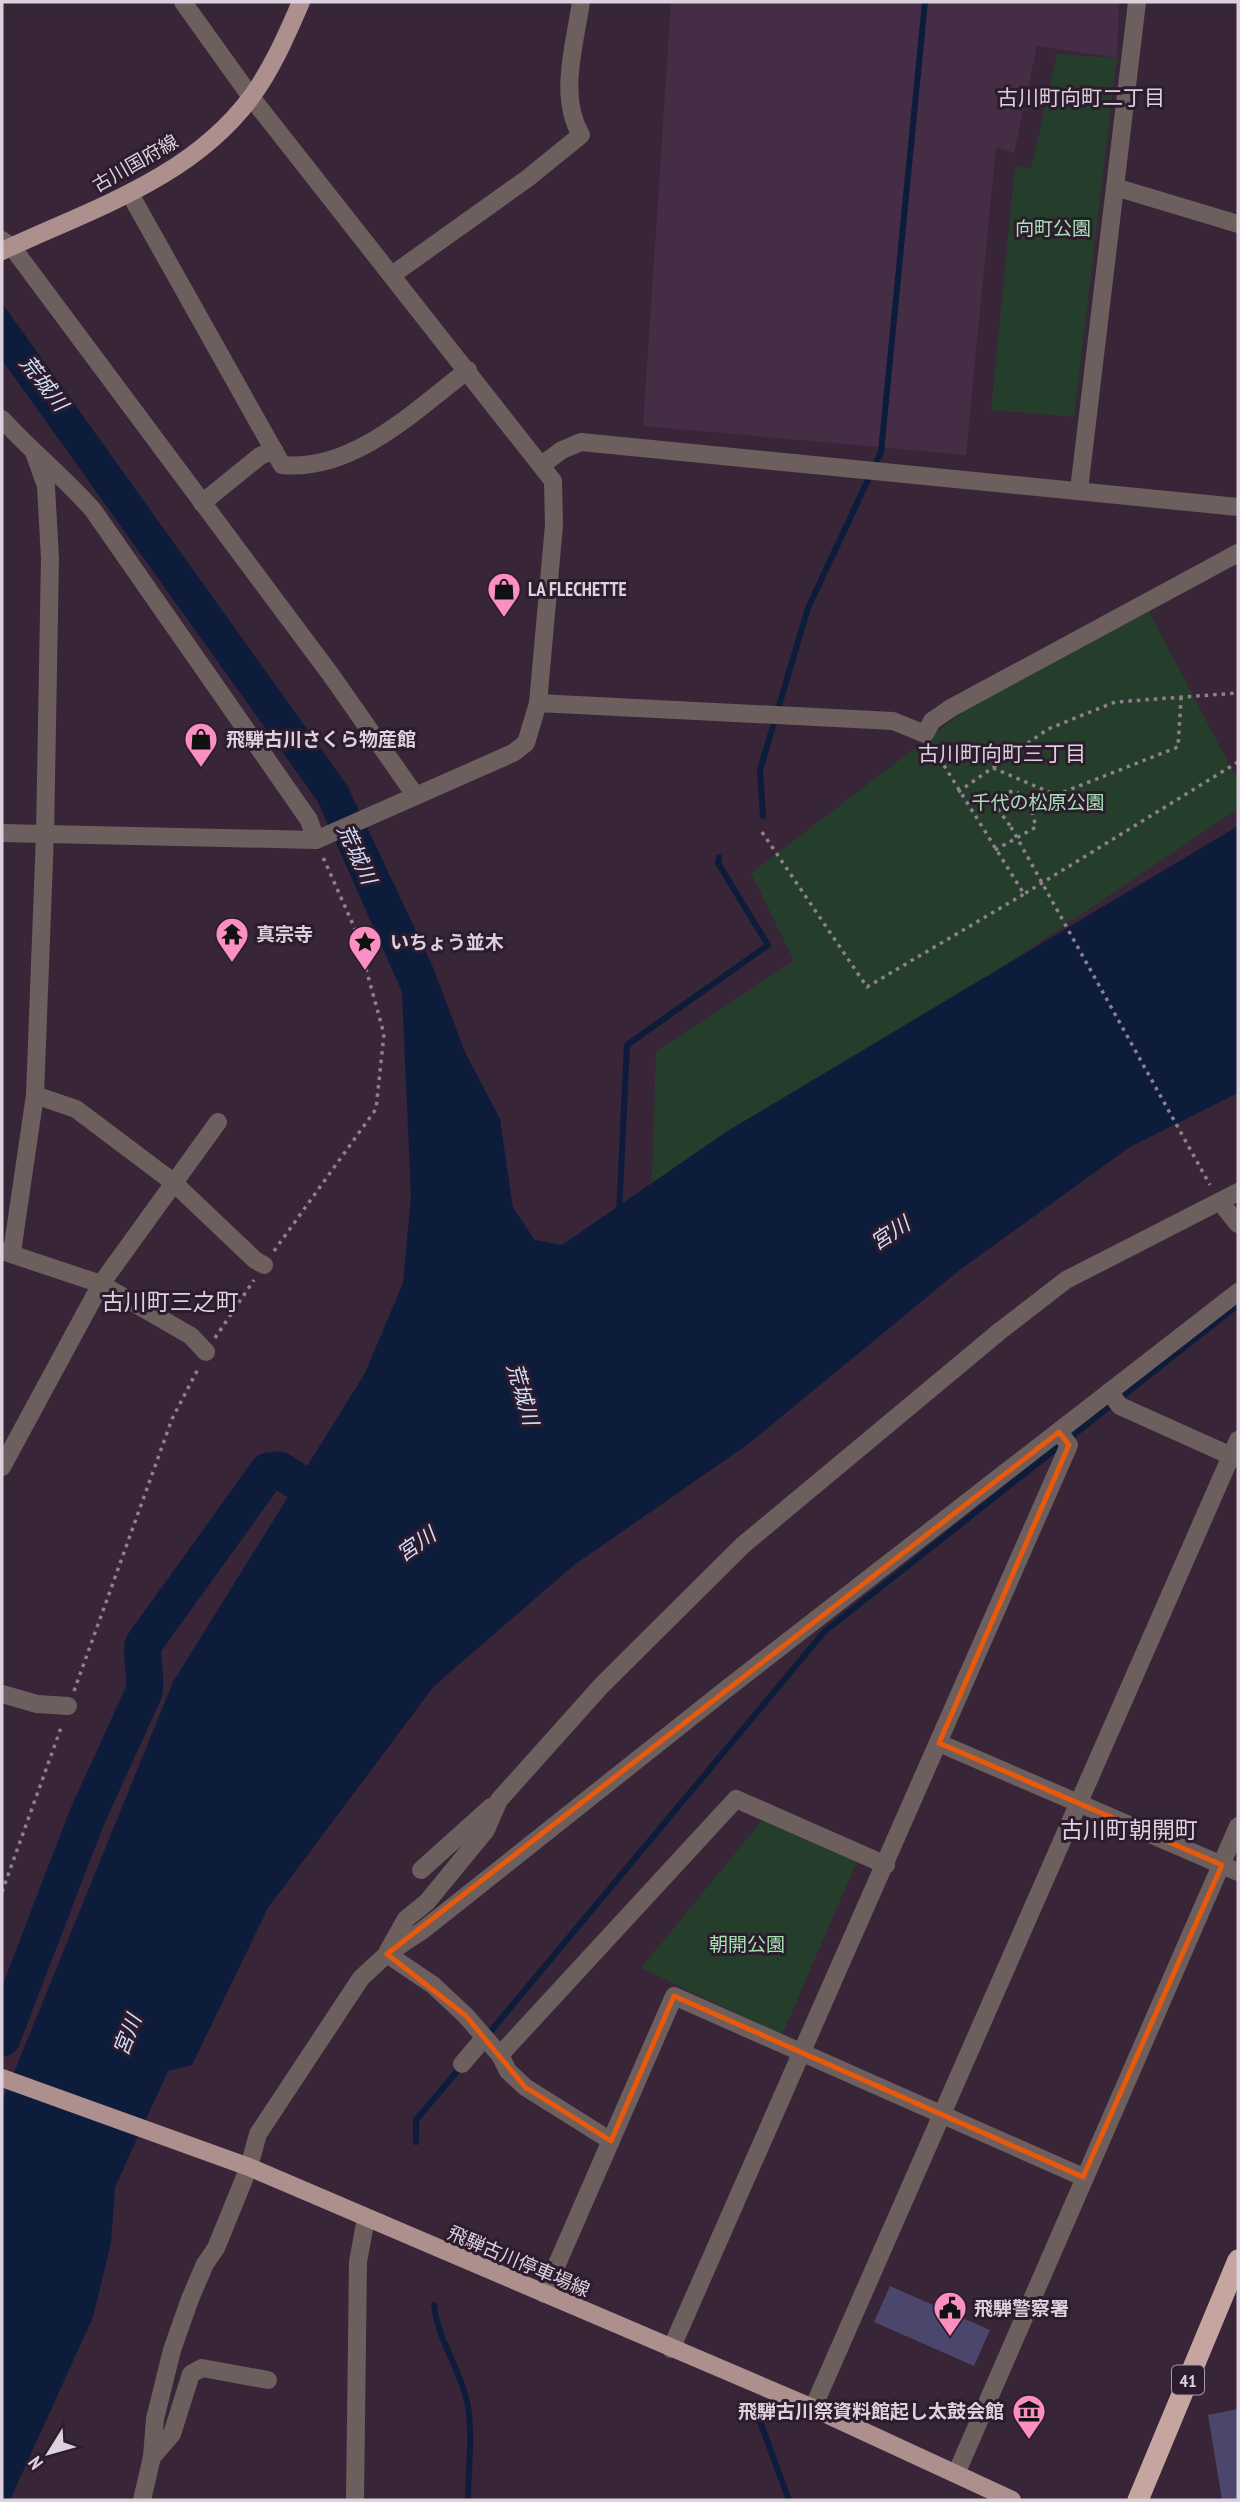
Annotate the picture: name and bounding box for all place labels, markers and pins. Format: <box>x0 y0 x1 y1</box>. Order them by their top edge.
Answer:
shop icon: LA FLECHETTE <box>485 570 523 619</box>
place label: LA FLECHETTE <box>528 577 627 601</box>
shop icon: 飛騨古川さくら物産館 <box>182 720 220 769</box>
place label: 飛騨古川さくら物産館 <box>226 727 416 751</box>
temple icon: 真宗寺 <box>213 915 251 964</box>
place label: 真宗寺 <box>256 922 313 946</box>
place icon: いちょう並木 <box>346 923 384 972</box>
place label: いちょう並木 <box>390 930 504 954</box>
public building icon: 飛騨警察署 <box>931 2289 969 2338</box>
place label: 飛騨警察署 <box>974 2296 1069 2320</box>
museum icon: 飛騨古川祭資料館起し太鼓会館 <box>1010 2392 1048 2441</box>
place label: 飛騨古川祭資料館起し太鼓会館 <box>738 2399 1004 2423</box>

